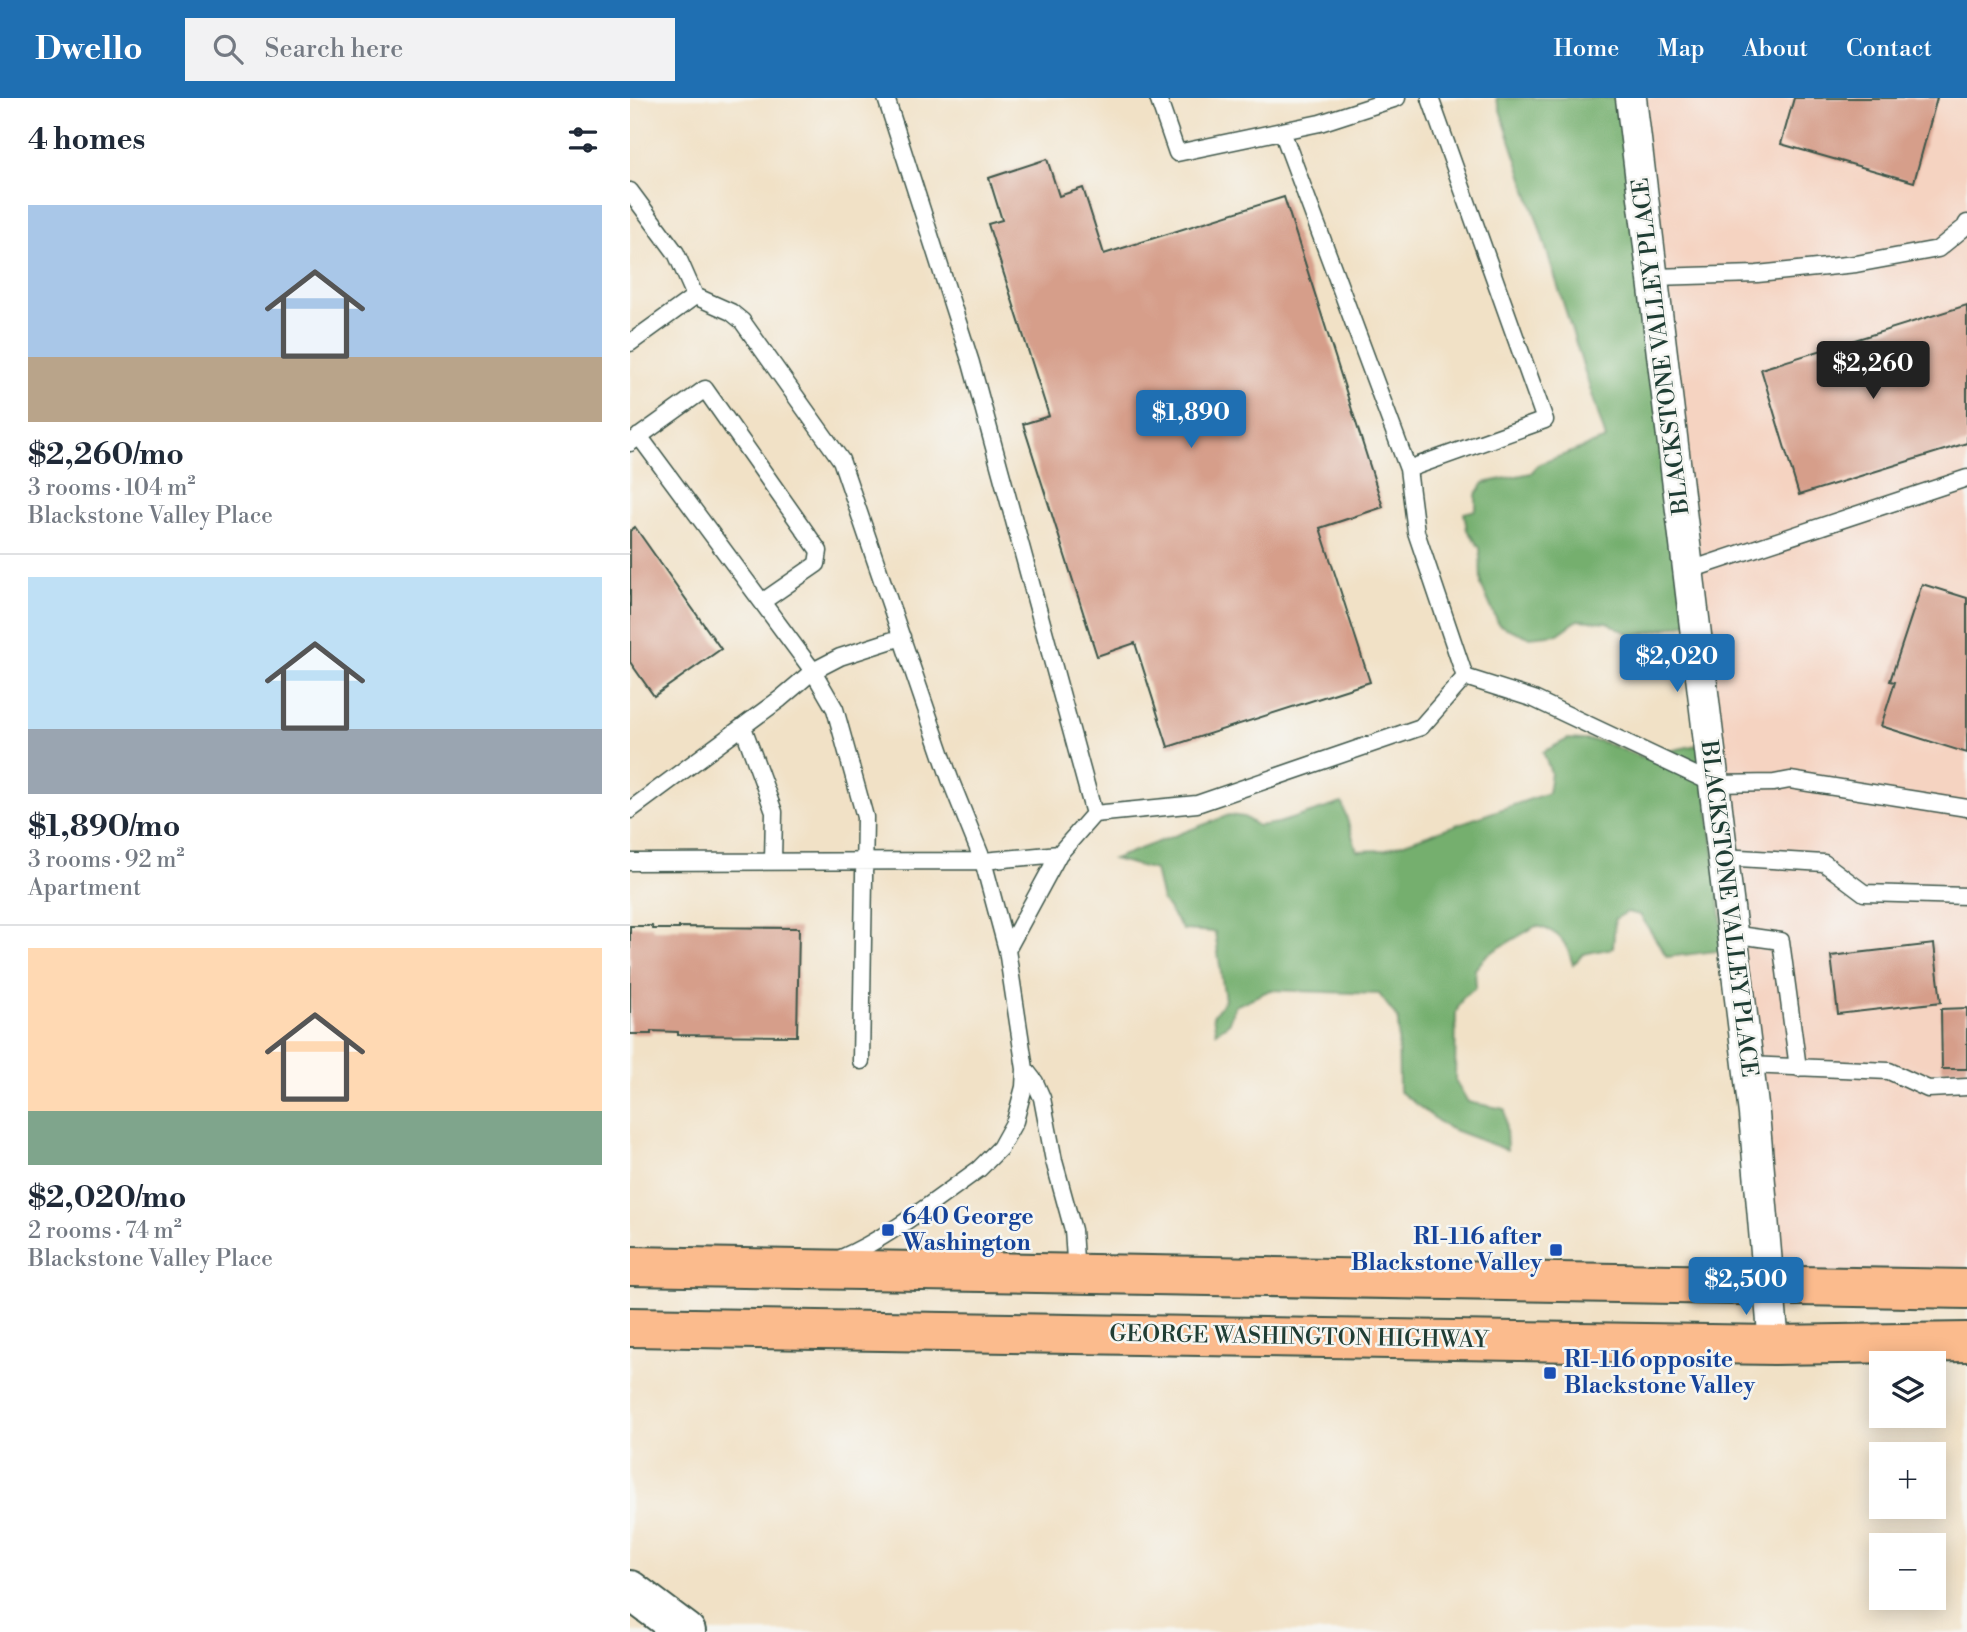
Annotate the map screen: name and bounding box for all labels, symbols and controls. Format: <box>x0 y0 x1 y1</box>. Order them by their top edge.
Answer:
search box <box>185 18 675 81</box>
text: Dwello <box>35 29 143 70</box>
icon: search <box>209 30 247 68</box>
text: Search here <box>265 33 403 65</box>
text: Home <box>1554 34 1619 64</box>
text: Map <box>1657 34 1705 64</box>
text: About <box>1743 34 1808 64</box>
text: Contact <box>1846 34 1932 64</box>
text: 4 homes <box>28 121 145 159</box>
icon: filters <box>564 121 602 159</box>
street label: BLACKSTONE VALLEY PLACE <box>1626 176 1696 517</box>
icon: home <box>252 251 378 377</box>
pin: $2,260 <box>1816 342 1930 401</box>
text: $2,260 <box>1833 350 1913 378</box>
pin: $1,890 <box>1134 390 1248 450</box>
text: $1,890 <box>1152 399 1230 427</box>
text: $2,260/mo <box>28 436 184 474</box>
text: 3 rooms · 104 m² <box>28 474 196 502</box>
text: Blackstone Valley Place <box>28 502 273 530</box>
icon: home <box>252 623 378 749</box>
pin: $2,020 <box>1620 634 1734 694</box>
text: $2,020 <box>1636 643 1718 671</box>
street label: BLACKSTONE VALLEY PLACE <box>1694 738 1764 1079</box>
text: $1,890/mo <box>28 808 180 846</box>
text: 3 rooms · 92 m² <box>28 846 184 874</box>
text: Apartment <box>28 874 141 902</box>
icon: home <box>252 994 378 1120</box>
text: $2,020/mo <box>28 1179 187 1217</box>
place label: 640 George Washington <box>901 1203 1034 1257</box>
text: 2 rooms · 74 m² <box>28 1217 182 1245</box>
marker: 640 George Washington <box>880 1222 896 1238</box>
place label: RI-116 after Blackstone Valley <box>1351 1223 1542 1277</box>
marker: RI-116 after Blackstone Valley <box>1548 1242 1564 1258</box>
text: Blackstone Valley Place <box>28 1245 273 1273</box>
pin: $2,500 <box>1689 1258 1803 1317</box>
text: $2,500 <box>1705 1266 1787 1294</box>
street label: GEORGE WASHINGTON HIGHWAY <box>1109 1320 1491 1354</box>
place label: RI-116 opposite Blackstone Valley <box>1564 1346 1755 1400</box>
map controls <box>1869 1351 1946 1610</box>
button: layers <box>1869 1351 1946 1428</box>
marker: RI-116 opposite Blackstone Valley <box>1542 1365 1558 1381</box>
button: + <box>1869 1442 1946 1519</box>
button: − <box>1869 1533 1946 1610</box>

